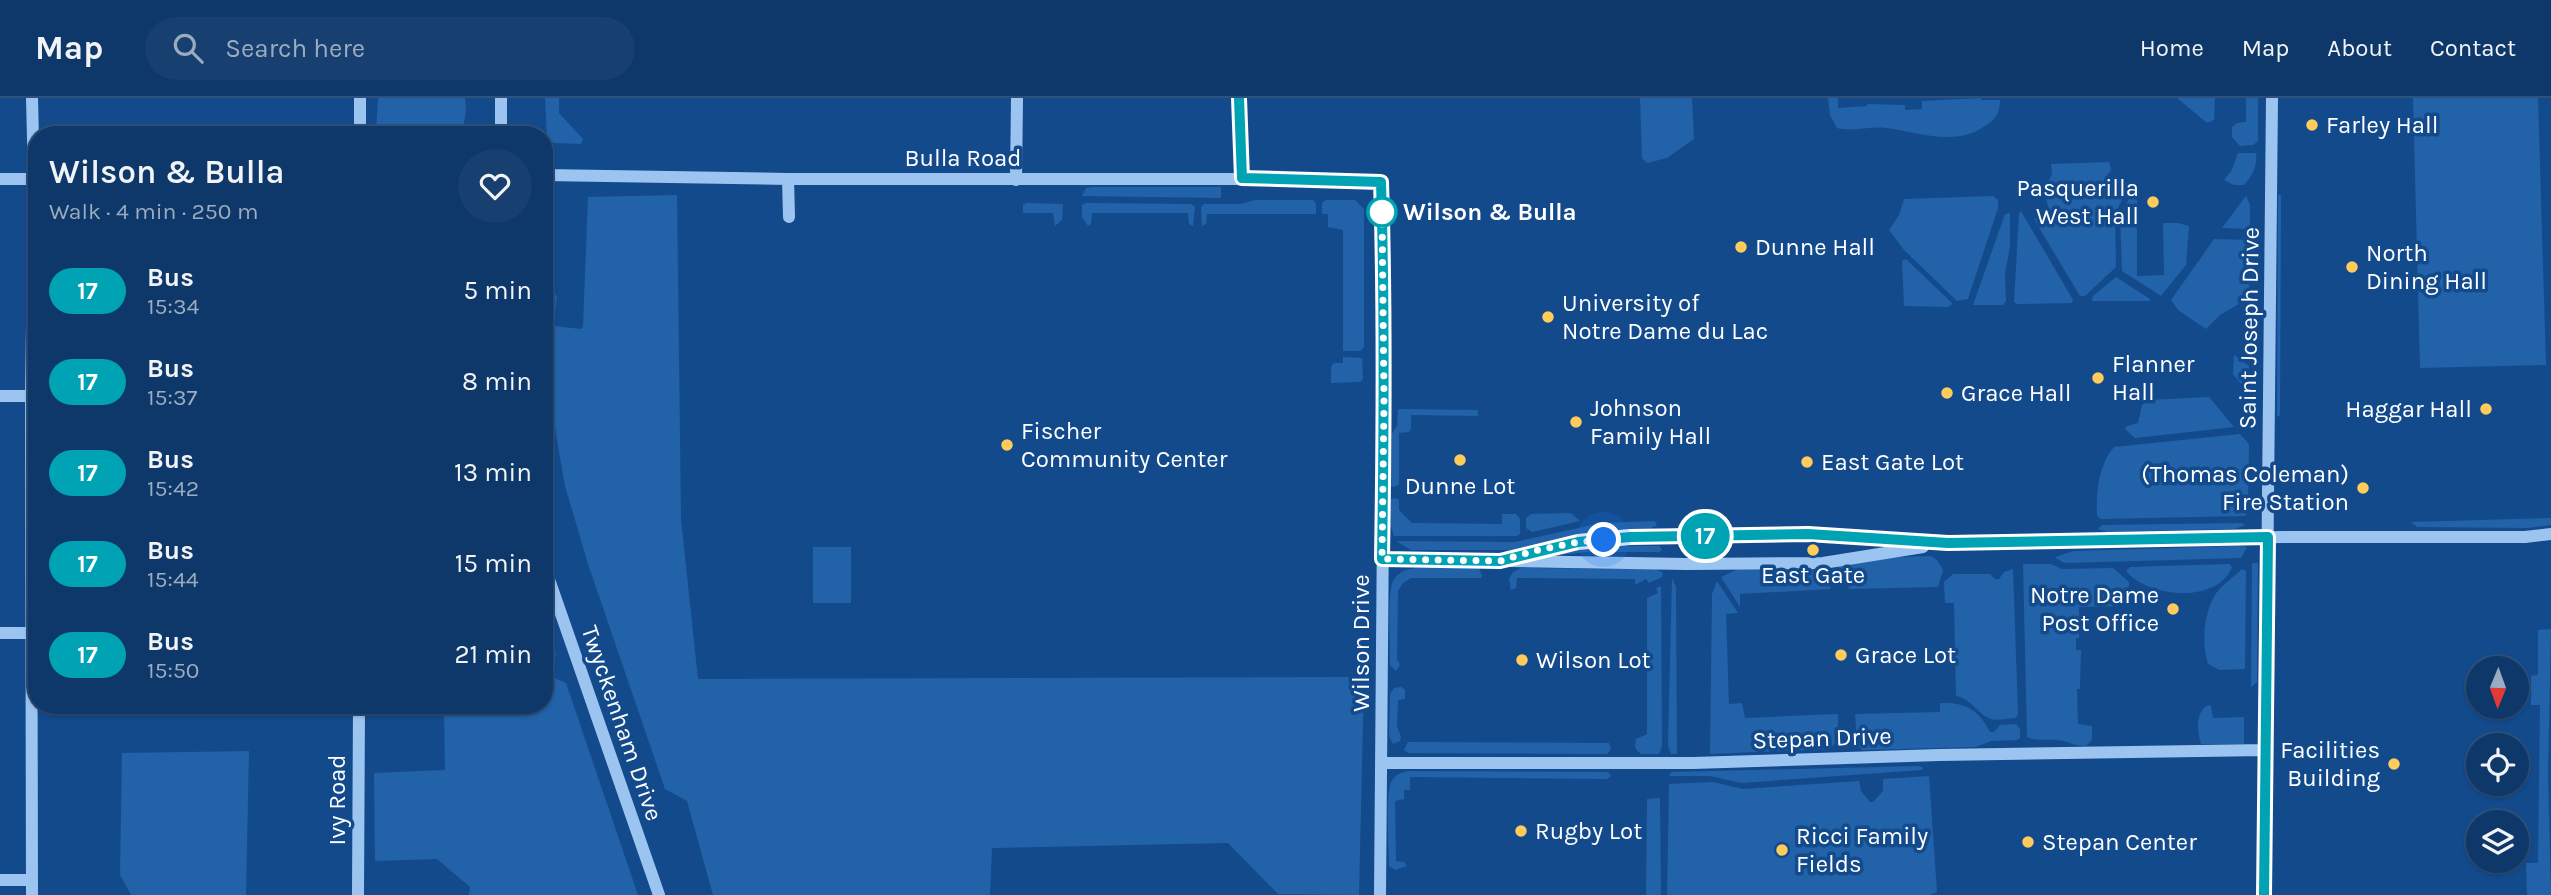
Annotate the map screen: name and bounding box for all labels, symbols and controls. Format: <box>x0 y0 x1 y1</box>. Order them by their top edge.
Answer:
search box <box>145 17 635 80</box>
text: Map <box>35 29 103 67</box>
icon: search <box>169 29 207 67</box>
text: Search here <box>225 33 365 64</box>
text: Home <box>2140 34 2204 62</box>
text: Map <box>2242 34 2289 62</box>
text: About <box>2327 34 2392 62</box>
text: Contact <box>2430 34 2516 62</box>
place label: Farley Hall <box>2326 111 2439 139</box>
marker: Farley Hall <box>2304 117 2320 133</box>
street label: Bulla Road <box>904 144 1022 172</box>
button: heart <box>458 149 532 223</box>
text: Wilson & Bulla <box>49 153 284 191</box>
place label: Pasquerilla West Hall <box>2017 174 2139 230</box>
marker: Pasquerilla West Hall <box>2145 194 2161 210</box>
marker: Wilson & Bulla <box>1367 197 1397 227</box>
text: Walk · 4 min · 250 m <box>49 198 258 225</box>
place label: Wilson & Bulla <box>1403 198 1577 226</box>
street label: Saint Joseph Drive <box>2233 227 2265 429</box>
place label: Dunne Hall <box>1755 233 1875 261</box>
marker: Dunne Hall <box>1733 239 1749 255</box>
place label: North Dining Hall <box>2366 239 2487 295</box>
marker: North Dining Hall <box>2344 259 2360 275</box>
text: Bus <box>147 262 194 293</box>
text: 5 min <box>463 275 532 306</box>
text: 17 <box>77 277 98 305</box>
place label: University of Notre Dame du Lac <box>1562 289 1768 345</box>
text: 15:34 <box>147 293 199 320</box>
marker: University of Notre Dame du Lac <box>1540 309 1556 325</box>
place label: Flanner Hall <box>2112 350 2195 406</box>
text: Bus <box>147 353 194 384</box>
text: 8 min <box>462 366 532 397</box>
text: 17 <box>77 368 98 396</box>
marker: Flanner Hall <box>2090 370 2106 386</box>
place label: Grace Hall <box>1961 379 2071 407</box>
text: 15:37 <box>147 384 197 411</box>
marker: Grace Hall <box>1939 385 1955 401</box>
place label: Johnson Family Hall <box>1590 394 1711 450</box>
place label: Haggar Hall <box>2345 395 2472 423</box>
marker: Haggar Hall <box>2478 401 2494 417</box>
marker: Johnson Family Hall <box>1568 414 1584 430</box>
place label: Fischer Community Center <box>1021 417 1228 473</box>
marker: Fischer Community Center <box>999 437 1015 453</box>
text: Bus <box>147 444 194 475</box>
place label: East Gate Lot <box>1821 448 1964 476</box>
marker: Dunne Lot <box>1452 452 1468 468</box>
marker: East Gate Lot <box>1799 454 1815 470</box>
text: 13 min <box>454 457 532 488</box>
text: 17 <box>77 459 98 487</box>
place label: (Thomas Coleman) Fire Station <box>2141 460 2349 516</box>
place label: Dunne Lot <box>1405 472 1515 500</box>
text: 15:42 <box>147 475 199 502</box>
marker: (Thomas Coleman) Fire Station <box>2355 480 2371 496</box>
line badge: 17 <box>1674 513 1736 559</box>
your location <box>1586 522 1621 557</box>
text: 17 <box>1695 522 1715 550</box>
text: Bus <box>147 535 194 566</box>
marker: East Gate <box>1805 542 1821 558</box>
text: 15 min <box>455 548 532 579</box>
text: 17 <box>77 550 98 578</box>
place label: East Gate <box>1761 561 1865 589</box>
text: 15:44 <box>147 566 199 593</box>
street label: Wilson Drive <box>1347 574 1375 712</box>
place label: Notre Dame Post Office <box>2030 581 2159 637</box>
marker: Notre Dame Post Office <box>2165 601 2181 617</box>
street label: Twyckenham Drive <box>575 622 669 824</box>
text: Bus <box>147 626 194 657</box>
text: 21 min <box>454 639 532 670</box>
text: 17 <box>77 641 98 669</box>
place label: Grace Lot <box>1855 641 1956 669</box>
place label: Wilson Lot <box>1536 646 1651 674</box>
marker: Grace Lot <box>1833 647 1849 663</box>
marker: Wilson Lot <box>1514 652 1530 668</box>
north arrow <box>2466 656 2529 719</box>
map controls <box>2466 656 2529 873</box>
text: 15:50 <box>147 657 200 684</box>
street label: Stepan Drive <box>1752 722 1892 754</box>
button: locate <box>2466 733 2529 796</box>
place label: Facilities Building <box>2280 736 2380 792</box>
street label: Ivy Road <box>323 755 351 845</box>
marker: Facilities Building <box>2386 756 2402 772</box>
button: layers <box>2466 810 2529 873</box>
place label: Rugby Lot <box>1535 817 1642 845</box>
place label: Ricci Family Fields <box>1796 822 1928 878</box>
marker: Rugby Lot <box>1513 823 1529 839</box>
place label: Stepan Center <box>2042 828 2197 856</box>
marker: Stepan Center <box>2020 834 2036 850</box>
marker: Ricci Family Fields <box>1774 842 1790 858</box>

